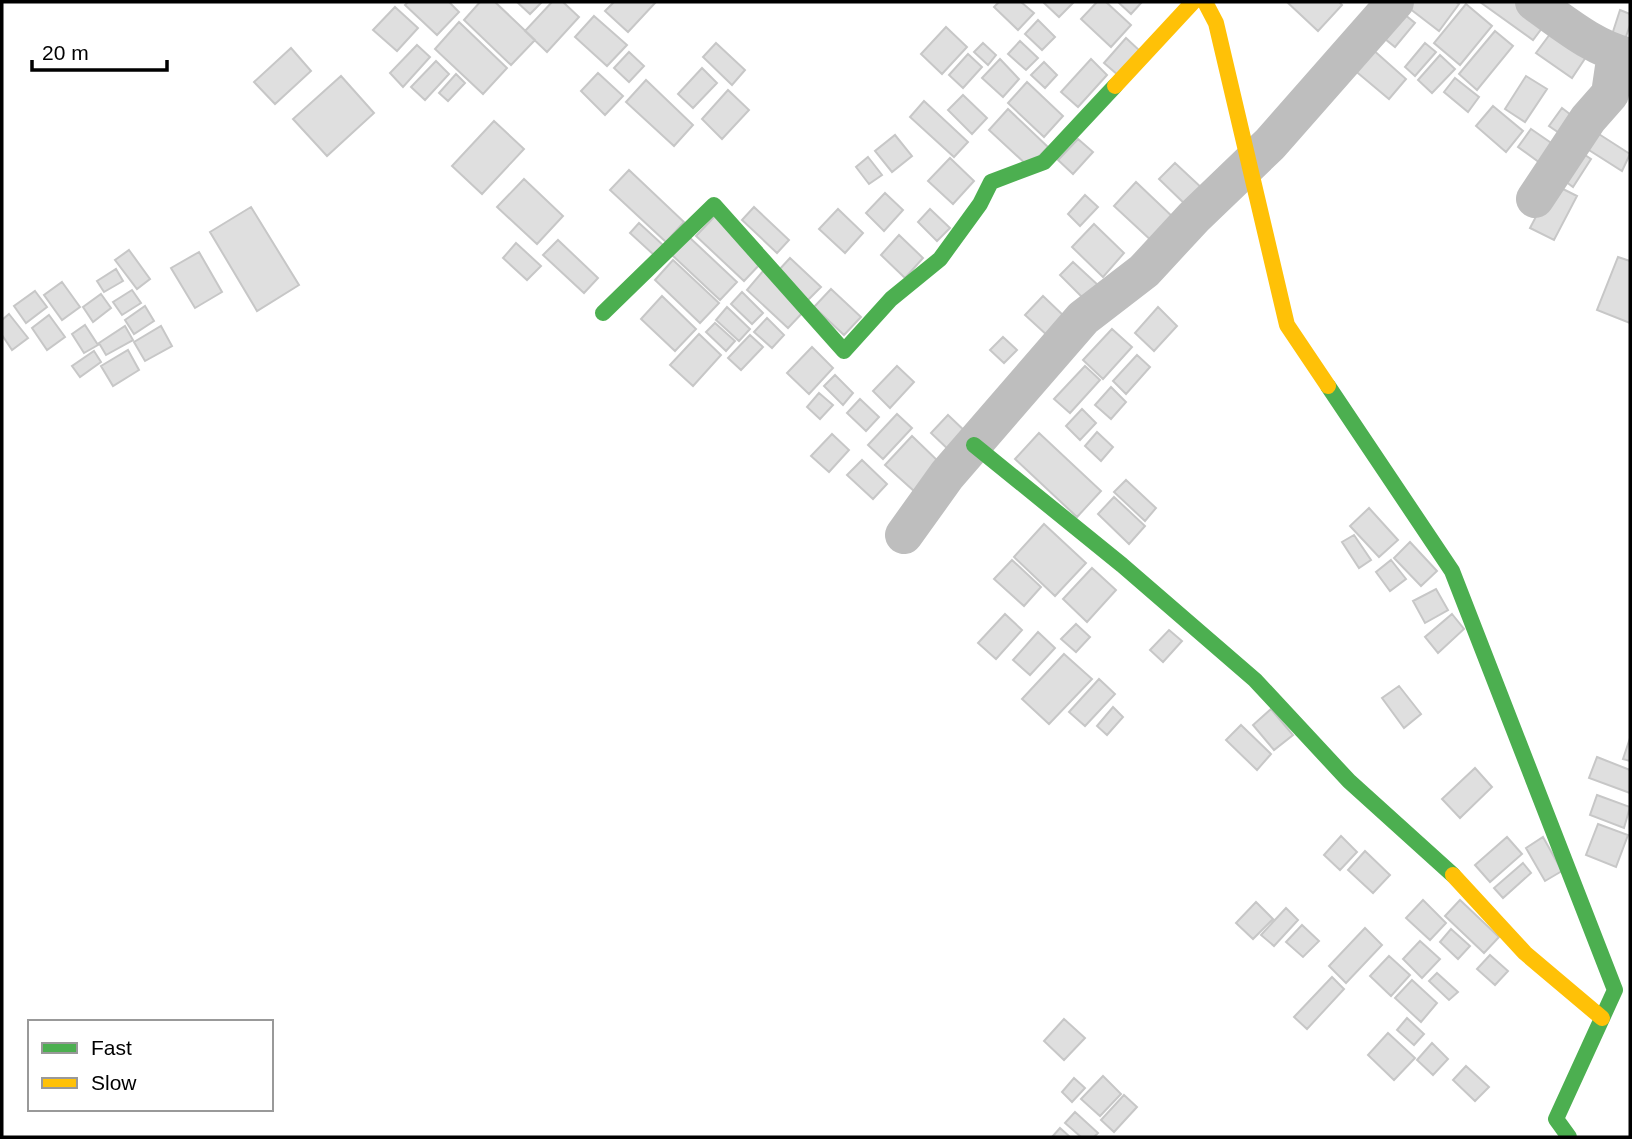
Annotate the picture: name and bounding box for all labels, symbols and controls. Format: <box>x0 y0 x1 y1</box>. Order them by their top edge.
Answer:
scale bar <box>32 28 166 72</box>
text: 20 m <box>42 41 89 64</box>
legend <box>28 1020 273 1111</box>
text: Fast <box>91 1036 132 1059</box>
text: Slow <box>91 1071 137 1094</box>

